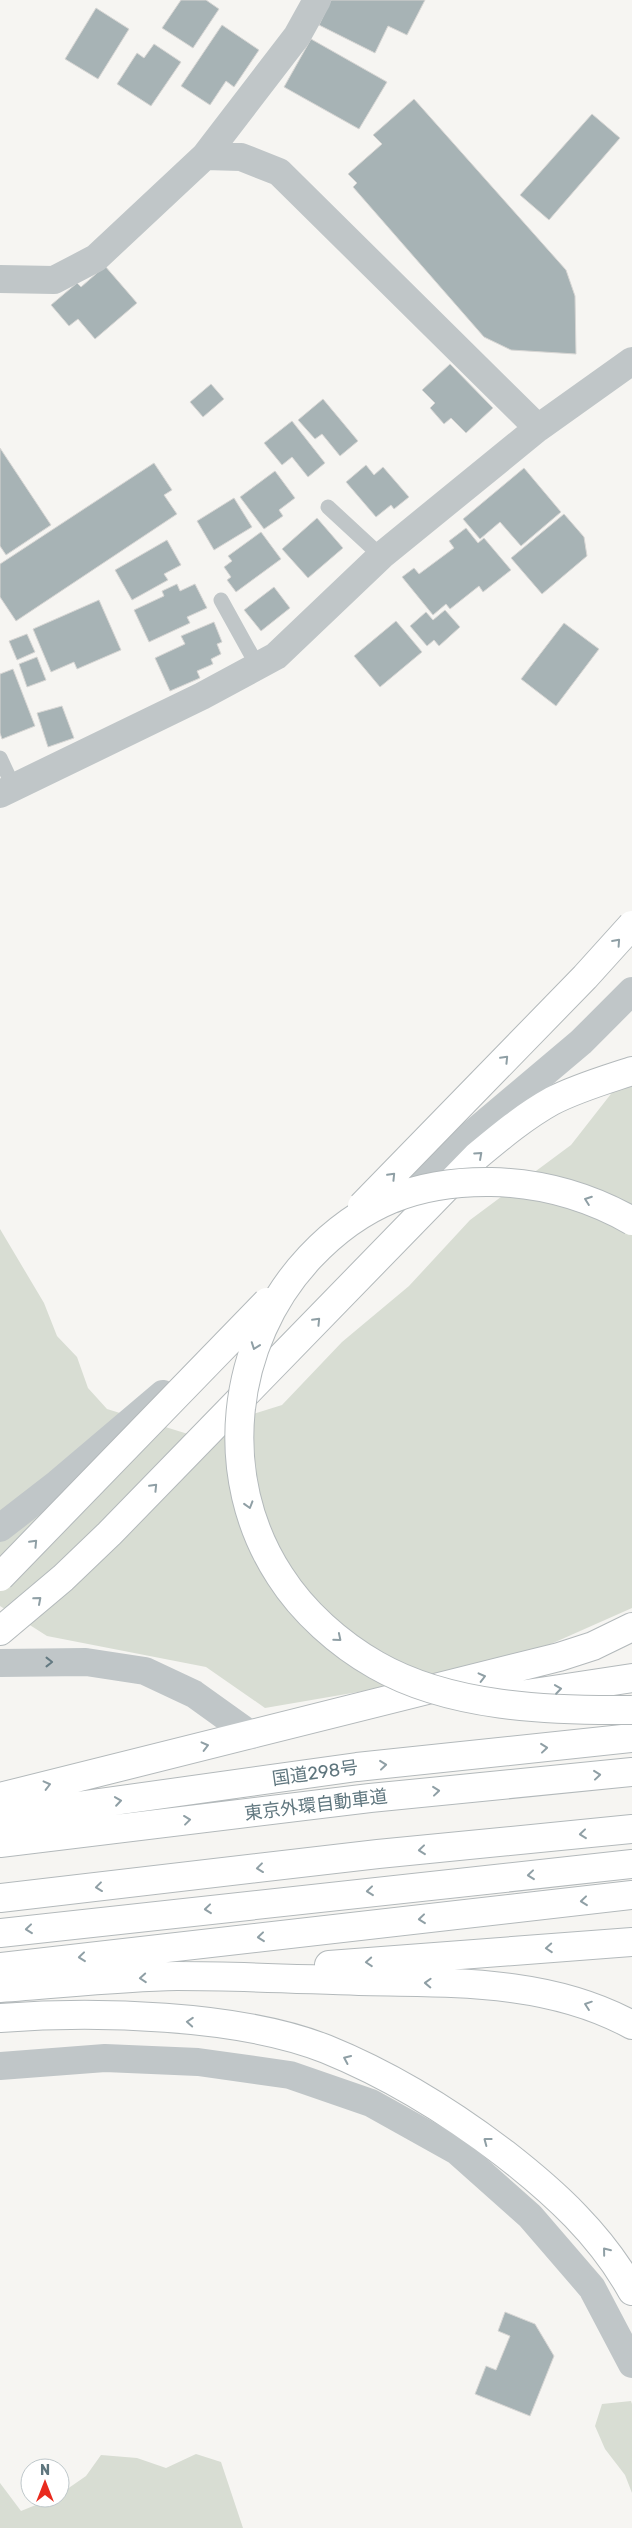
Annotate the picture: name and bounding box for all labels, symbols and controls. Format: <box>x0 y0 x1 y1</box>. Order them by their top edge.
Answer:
one-way arrow <box>611 938 620 947</box>
one-way arrow <box>499 1056 508 1065</box>
one-way arrow <box>474 1151 483 1160</box>
one-way arrow <box>386 1172 395 1181</box>
one-way arrow <box>584 1196 593 1206</box>
one-way arrow <box>311 1317 320 1326</box>
one-way arrow <box>251 1341 261 1349</box>
one-way arrow <box>149 1484 158 1493</box>
one-way arrow <box>244 1500 254 1509</box>
one-way arrow <box>28 1540 37 1549</box>
one-way arrow <box>32 1597 41 1606</box>
one-way arrow <box>332 1632 341 1641</box>
one-way arrow <box>45 1657 53 1667</box>
one-way arrow <box>477 1672 485 1682</box>
one-way arrow <box>555 1684 563 1695</box>
one-way arrow <box>201 1741 210 1752</box>
one-way arrow <box>541 1743 549 1754</box>
street label: 国道298号 <box>271 1756 359 1790</box>
one-way arrow <box>379 1760 387 1771</box>
one-way arrow <box>594 1770 602 1781</box>
one-way arrow <box>43 1780 52 1791</box>
street label: 東京外環自動車道 <box>243 1785 389 1825</box>
one-way arrow <box>432 1786 440 1797</box>
one-way arrow <box>113 1796 122 1806</box>
one-way arrow <box>184 1815 192 1826</box>
one-way arrow <box>579 1828 587 1839</box>
one-way arrow <box>417 1844 425 1855</box>
one-way arrow <box>256 1862 264 1873</box>
one-way arrow <box>527 1869 535 1880</box>
one-way arrow <box>95 1881 103 1892</box>
one-way arrow <box>365 1885 373 1896</box>
one-way arrow <box>579 1895 587 1906</box>
one-way arrow <box>204 1903 212 1914</box>
one-way arrow <box>418 1913 426 1924</box>
one-way arrow <box>25 1923 33 1934</box>
one-way arrow <box>256 1931 264 1942</box>
one-way arrow <box>544 1943 552 1954</box>
one-way arrow <box>77 1952 85 1963</box>
one-way arrow <box>365 1956 373 1967</box>
one-way arrow <box>138 1973 146 1984</box>
one-way arrow <box>423 1978 431 1988</box>
one-way arrow <box>584 2000 593 2010</box>
one-way arrow <box>186 2016 194 2027</box>
one-way arrow <box>343 2055 352 2065</box>
one-way arrow <box>484 2138 493 2146</box>
one-way arrow <box>602 2247 611 2256</box>
north arrow <box>20 2458 70 2508</box>
text: N <box>40 2462 50 2479</box>

